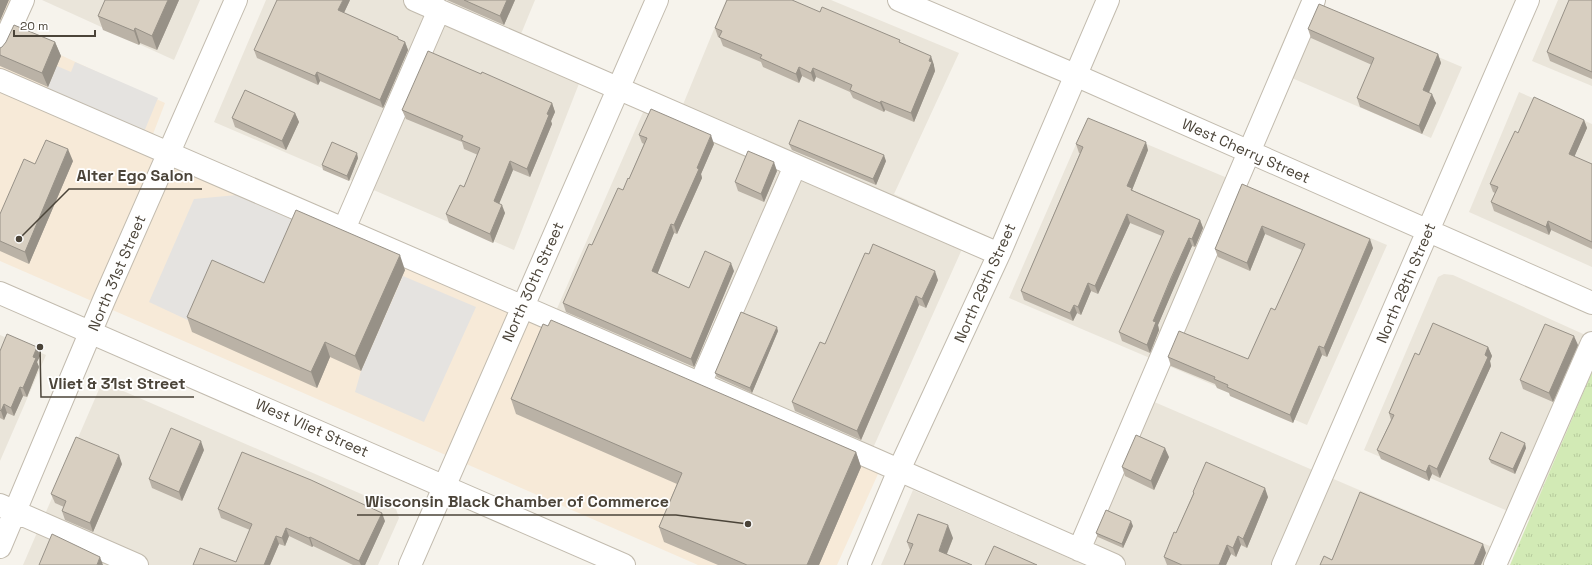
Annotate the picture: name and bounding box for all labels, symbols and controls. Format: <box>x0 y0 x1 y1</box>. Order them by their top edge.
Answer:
scale bar <box>14 12 95 38</box>
text: 20 m <box>20 18 48 34</box>
street label: West Cherry Street <box>1179 114 1313 187</box>
callout: Alter Ego Salon <box>69 161 202 189</box>
text: Alter Ego Salon <box>77 165 193 186</box>
street label: North 31st Street <box>84 212 150 334</box>
street label: North 30th Street <box>498 219 568 345</box>
street label: North 29th Street <box>950 220 1019 345</box>
street label: North 28th Street <box>1372 220 1440 346</box>
callout: Vliet & 31st Street <box>41 369 194 397</box>
text: Vliet & 31st Street <box>48 373 186 394</box>
street label: West Vliet Street <box>253 394 372 461</box>
callout: Wisconsin Black Chamber of Commerce <box>357 487 676 515</box>
text: Wisconsin Black Chamber of Commerce <box>365 491 669 512</box>

